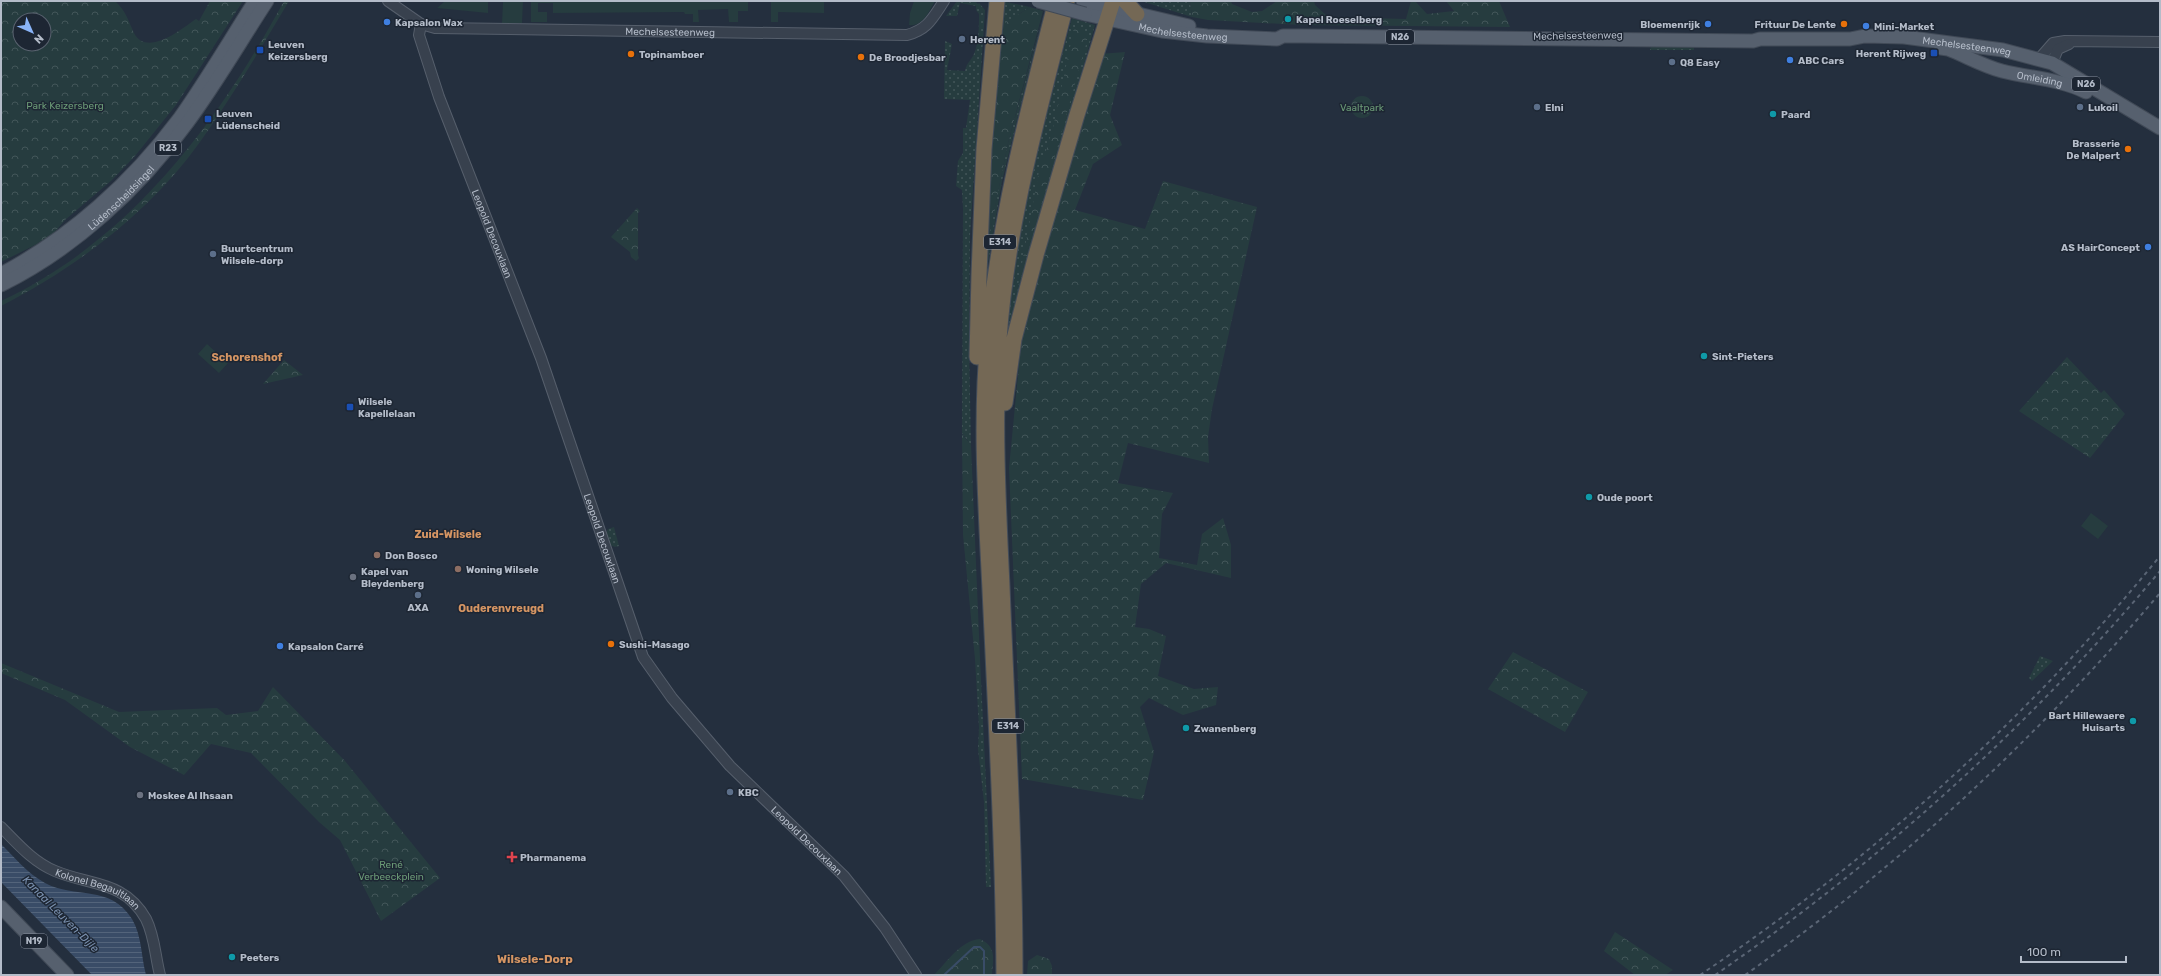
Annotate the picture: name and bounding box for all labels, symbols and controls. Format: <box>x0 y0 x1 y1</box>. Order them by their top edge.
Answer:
north arrow <box>12 12 52 52</box>
marker: Kapel Roeselberg <box>1283 14 1293 24</box>
place label: Kapel Roeselberg <box>1296 14 1382 26</box>
marker: Kapsalon Wax <box>382 17 392 27</box>
place label: Kapsalon Wax <box>395 17 463 29</box>
place label: Bloemenrijk <box>1640 19 1700 31</box>
marker: Bloemenrijk <box>1703 19 1713 29</box>
place label: Frituur De Lente <box>1754 19 1836 31</box>
marker: Frituur De Lente <box>1839 19 1849 29</box>
street label: Mechelsesteenweg <box>1137 21 1228 44</box>
marker: Mini-Market <box>1861 21 1871 31</box>
place label: Mini-Market <box>1874 21 1934 33</box>
street label: Mechelsesteenweg <box>625 26 715 39</box>
street label: Mechelsesteenweg <box>1533 29 1623 43</box>
road number: N26 <box>1386 30 1414 44</box>
text: N <box>31 31 46 46</box>
marker: Herent <box>957 34 967 44</box>
place label: Herent <box>970 34 1005 46</box>
street label: Mechelsesteenweg <box>1922 34 2012 59</box>
place label: Leuven Keizersberg <box>268 39 328 63</box>
marker: Leuven Keizersberg <box>255 45 265 55</box>
place label: Herent Rijweg <box>1856 48 1926 60</box>
marker: Herent Rijweg <box>1929 48 1939 58</box>
marker: Topinamboer <box>626 49 636 59</box>
place label: Topinamboer <box>639 49 705 61</box>
marker: De Broodjesbar <box>856 52 866 62</box>
place label: De Broodjesbar <box>869 52 946 64</box>
marker: ABC Cars <box>1785 55 1795 65</box>
place label: ABC Cars <box>1798 55 1845 67</box>
marker: Q8 Easy <box>1667 57 1677 67</box>
place label: Q8 Easy <box>1680 57 1720 69</box>
street label: Omleiding <box>2016 69 2064 90</box>
road number: N26 <box>2072 77 2100 91</box>
park label: Park Keizersberg <box>26 100 104 112</box>
park label: Vaaltpark <box>1340 102 1385 114</box>
marker: Elni <box>1532 102 1542 112</box>
place label: Elni <box>1545 102 1564 114</box>
marker: Lukoil <box>2075 102 2085 112</box>
place label: Lukoil <box>2088 102 2118 114</box>
place label: Leuven Lüdenscheid <box>216 108 280 132</box>
marker: Paard <box>1768 109 1778 119</box>
place label: Paard <box>1781 109 1810 121</box>
marker: Leuven Lüdenscheid <box>203 114 213 124</box>
place label: Brasserie De Malpert <box>2066 138 2120 162</box>
road number: R23 <box>155 141 181 155</box>
marker: Brasserie De Malpert <box>2123 144 2133 154</box>
street label: Lüdenscheidsingel <box>86 163 157 233</box>
street label: Leopold Decouxlaan <box>469 188 514 280</box>
road number: E314 <box>984 235 1016 249</box>
place label: AS HairConcept <box>2061 242 2140 254</box>
marker: AS HairConcept <box>2143 242 2153 252</box>
place label: Buurtcentrum Wilsele-dorp <box>221 243 293 267</box>
marker: Buurtcentrum Wilsele-dorp <box>208 249 218 259</box>
district label: Schorenshof <box>212 351 283 364</box>
marker: Sint-Pieters <box>1699 351 1709 361</box>
place label: Sint-Pieters <box>1712 351 1774 363</box>
place label: Wilsele Kapellelaan <box>358 396 415 420</box>
marker: Wilsele Kapellelaan <box>345 402 355 412</box>
street label: Leopold Decouxlaan <box>581 492 622 585</box>
marker: Oude poort <box>1584 492 1594 502</box>
place label: Oude poort <box>1597 492 1653 504</box>
district label: Zuid-Wilsele <box>414 528 482 541</box>
marker: Don Bosco <box>372 550 382 560</box>
place label: Don Bosco <box>385 550 438 562</box>
marker: Woning Wilsele <box>453 564 463 574</box>
place label: Woning Wilsele <box>466 564 539 576</box>
place label: Kapel van Bleydenberg <box>361 566 424 590</box>
marker: Kapel van Bleydenberg <box>348 572 358 582</box>
marker: AXA <box>413 590 423 600</box>
place label: AXA <box>407 602 429 614</box>
district label: Ouderenvreugd <box>458 602 544 615</box>
marker: Sushi-Masago <box>606 639 616 649</box>
place label: Sushi-Masago <box>619 639 690 651</box>
marker: Kapsalon Carré <box>275 641 285 651</box>
place label: Kapsalon Carré <box>288 641 364 653</box>
place label: Bart Hillewaere Huisarts <box>2048 710 2125 734</box>
marker: Bart Hillewaere Huisarts <box>2128 716 2138 726</box>
road number: E314 <box>992 719 1024 733</box>
marker: Zwanenberg <box>1181 723 1191 733</box>
place label: Zwanenberg <box>1194 723 1256 735</box>
marker: KBC <box>725 787 735 797</box>
place label: KBC <box>738 787 759 799</box>
marker: Moskee Al Ihsaan <box>135 790 145 800</box>
place label: Moskee Al Ihsaan <box>148 790 233 802</box>
street label: Leopold Decouxlaan <box>768 804 844 878</box>
marker: Pharmanema <box>507 852 517 862</box>
place label: Pharmanema <box>520 852 586 864</box>
park label: René Verbeeckplein <box>358 859 424 883</box>
street label: Kolonel Begaultlaan <box>53 867 142 912</box>
water label: Kanaal Leuven-Dijle <box>20 874 101 955</box>
road number: N19 <box>21 934 47 948</box>
scale bar <box>2021 938 2126 964</box>
text: 100 m <box>2027 945 2061 959</box>
marker: Peeters <box>227 952 237 962</box>
place label: Peeters <box>240 952 280 964</box>
district label: Wilsele-Dorp <box>497 952 573 966</box>

